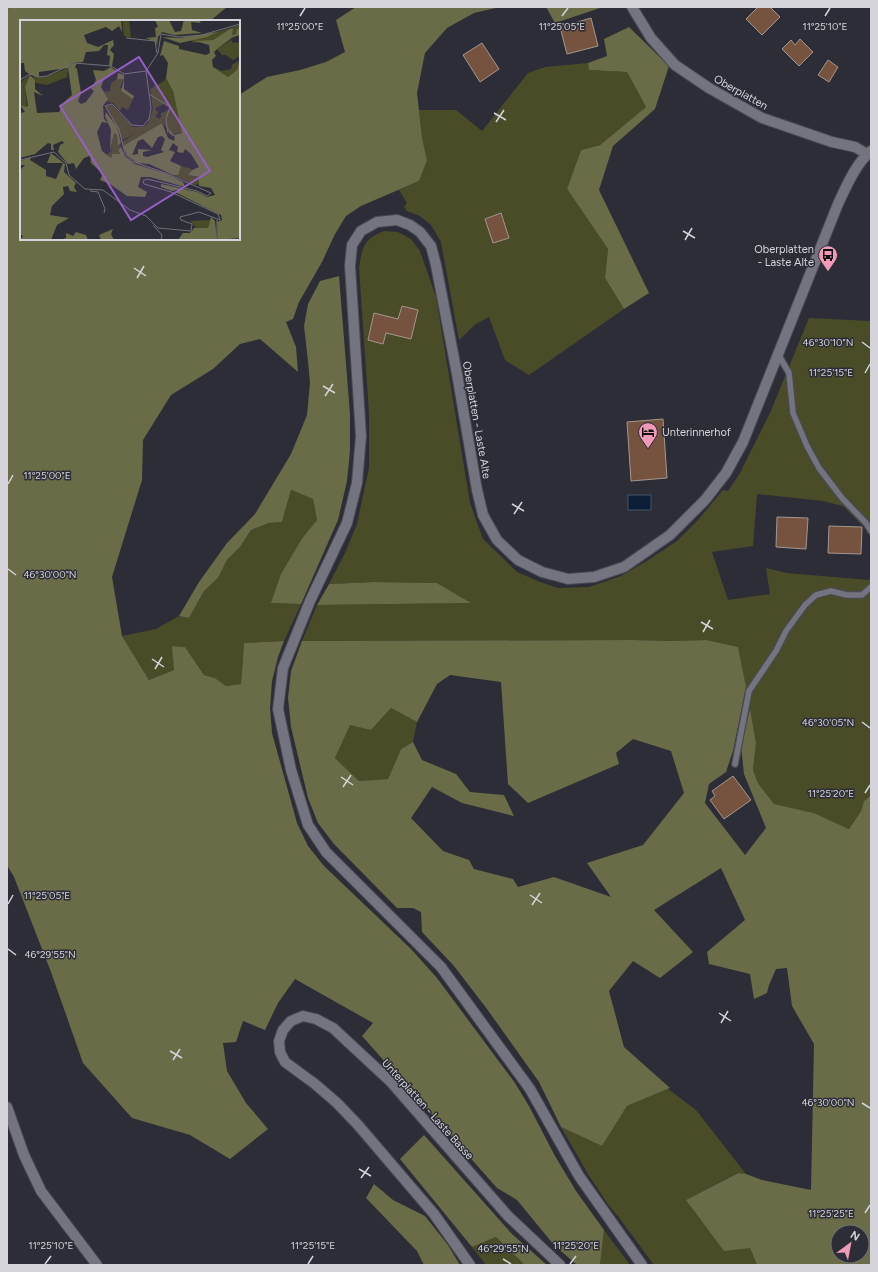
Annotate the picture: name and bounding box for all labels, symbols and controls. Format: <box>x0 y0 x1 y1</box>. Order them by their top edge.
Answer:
inset map <box>20 20 240 240</box>
text: 11°25'00"E <box>276 20 324 33</box>
text: 11°25'05"E <box>539 20 585 33</box>
text: 11°25'10"E <box>803 20 848 33</box>
street label: Oberplatten <box>712 72 770 113</box>
place label: Oberplatten - Laste Alte <box>754 243 814 269</box>
bus stop icon: Oberplatten - Laste Alte <box>817 244 839 272</box>
text: 46°30'10"N <box>803 336 853 349</box>
street label: Oberplatten - Laste Alte <box>460 360 493 480</box>
text: 11°25'15"E <box>809 366 853 379</box>
hotel icon: Unterinnerhof <box>637 421 659 449</box>
place label: Unterinnerhof <box>662 426 732 439</box>
text: 11°25'00"E <box>23 469 71 482</box>
text: 46°30'00"N <box>23 568 77 581</box>
text: 46°30'05"N <box>802 716 854 729</box>
text: 11°25'20"E <box>808 787 854 800</box>
text: 11°25'05"E <box>24 889 70 902</box>
text: 46°29'55"N <box>24 948 76 961</box>
street label: Unterplatten - Laste Basse <box>379 1056 476 1162</box>
text: 46°30'00"N <box>801 1096 855 1109</box>
text: 11°25'25"E <box>808 1207 854 1220</box>
north arrow <box>830 1224 870 1264</box>
text: N <box>848 1228 862 1244</box>
text: 11°25'10"E <box>29 1239 74 1252</box>
text: 11°25'15"E <box>291 1239 335 1252</box>
text: 11°25'20"E <box>553 1239 599 1252</box>
text: 46°29'55"N <box>477 1242 529 1255</box>

